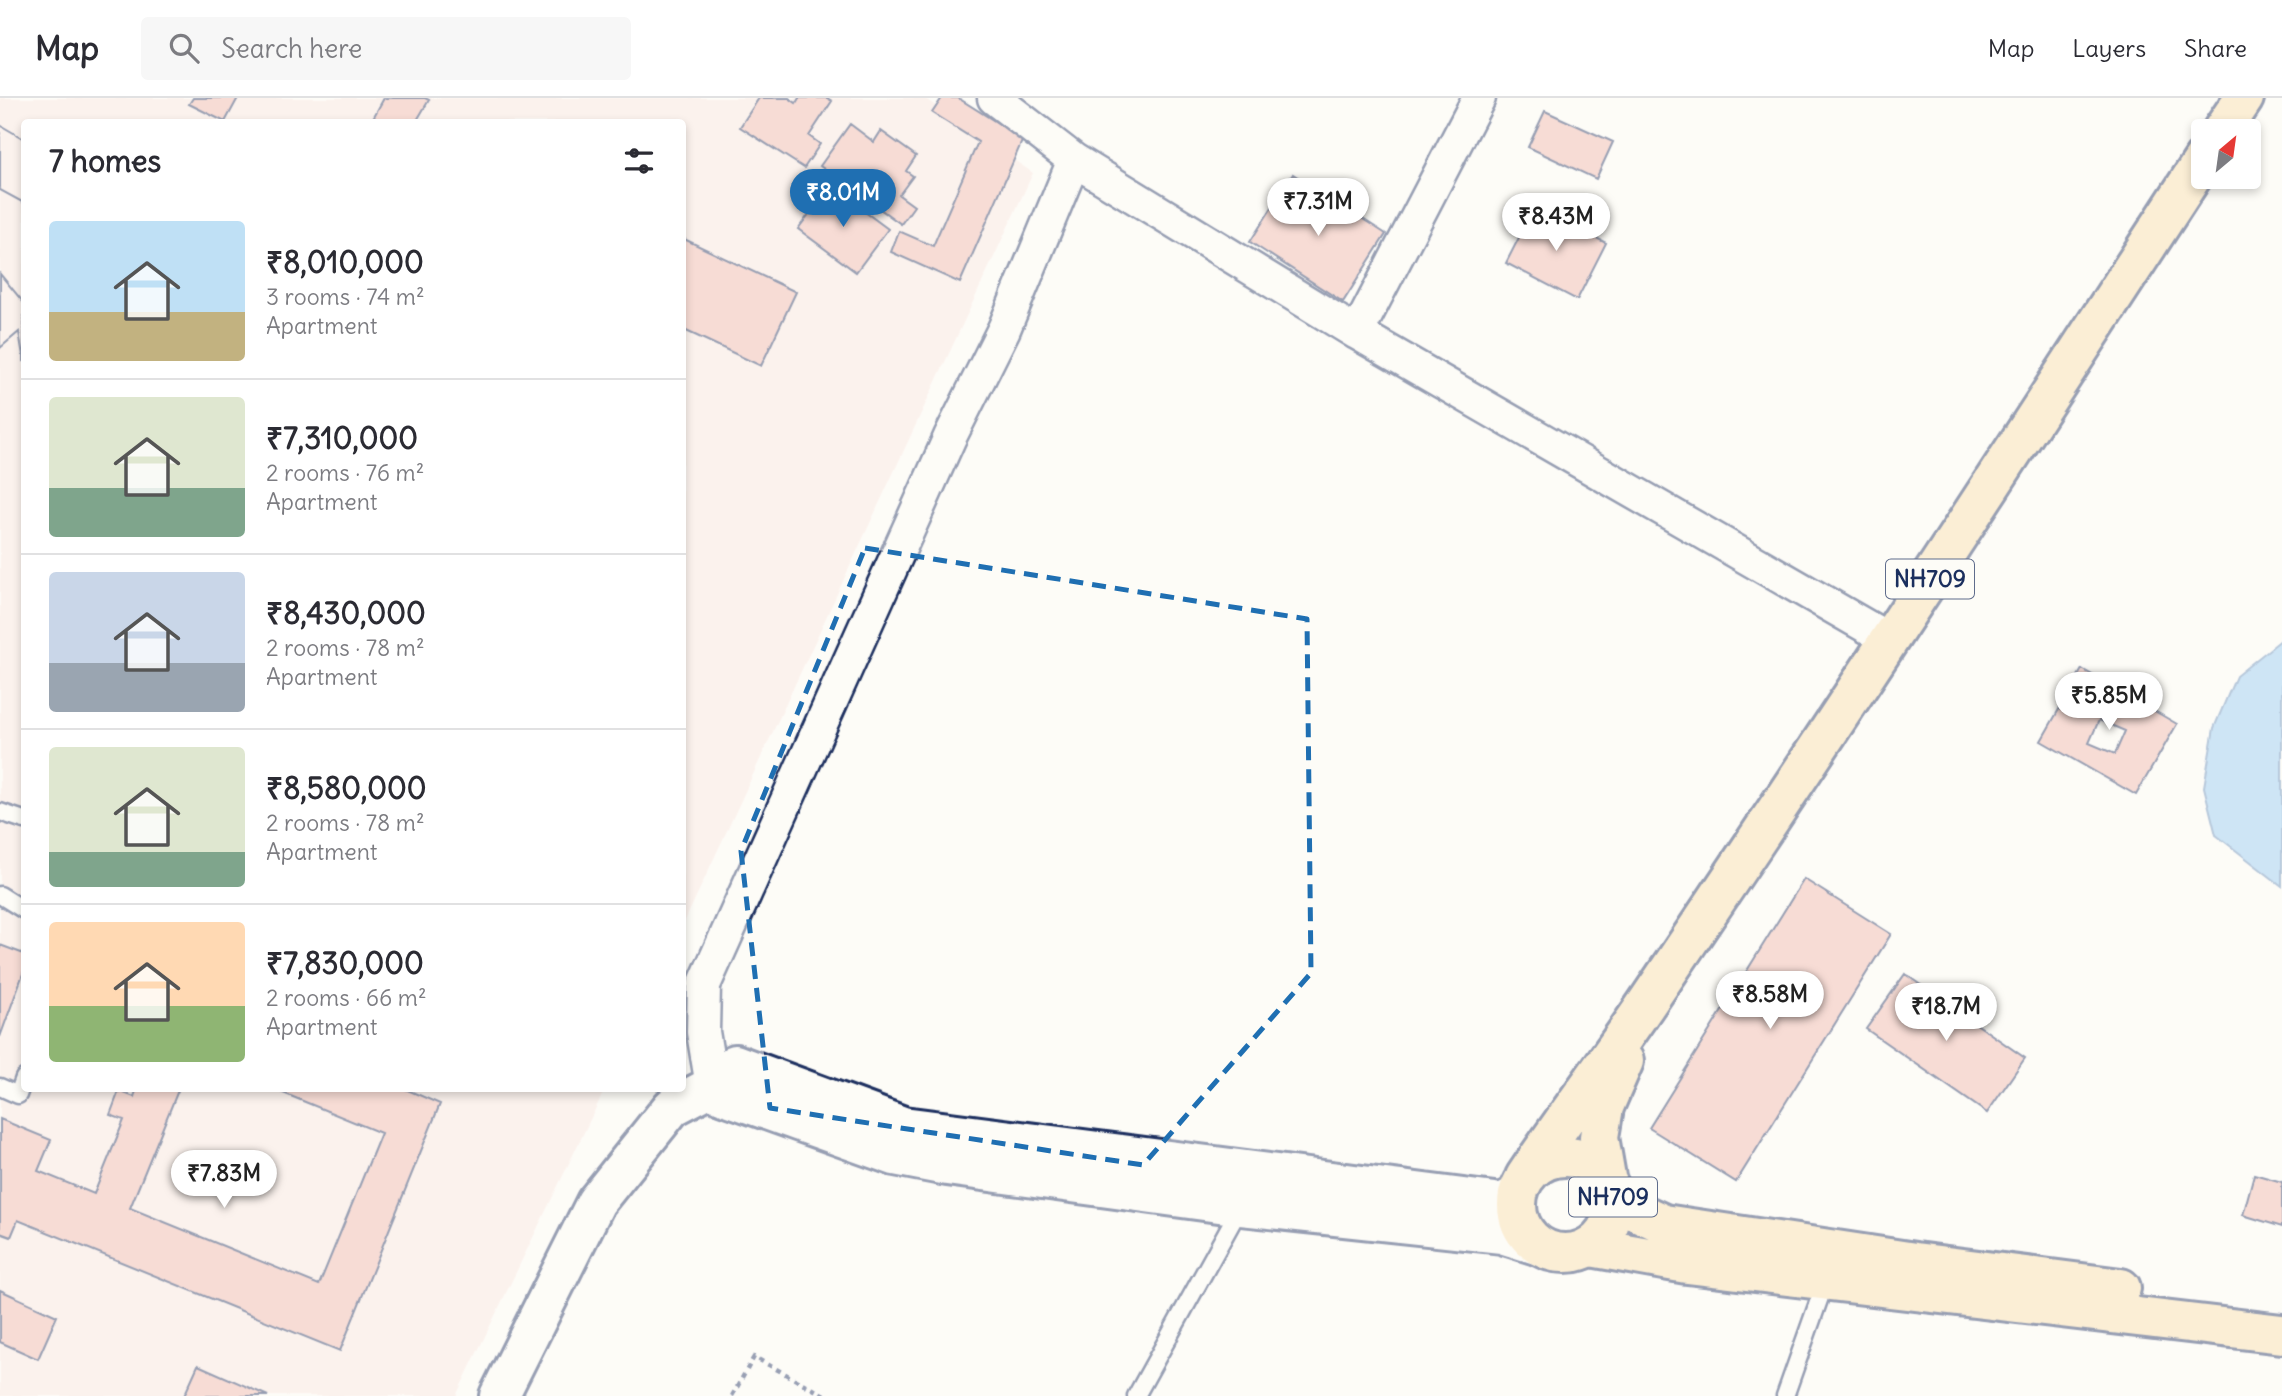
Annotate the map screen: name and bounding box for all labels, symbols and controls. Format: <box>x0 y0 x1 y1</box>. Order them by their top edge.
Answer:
search box <box>141 17 631 80</box>
text: Map <box>35 27 99 69</box>
icon: search <box>165 29 203 67</box>
text: Search here <box>221 32 362 65</box>
text: Map <box>1988 33 2034 63</box>
text: Layers <box>2072 33 2146 63</box>
text: Share <box>2184 33 2247 63</box>
north arrow <box>2191 119 2261 189</box>
map controls <box>2191 119 2261 189</box>
text: 7 homes <box>49 142 161 180</box>
icon: filters <box>620 142 658 180</box>
pin: ₹8.01M <box>786 170 900 229</box>
text: ₹8.01M <box>806 177 880 206</box>
pin: ₹7.31M <box>1261 178 1375 238</box>
text: ₹7.31M <box>1283 186 1353 215</box>
pin: ₹8.43M <box>1499 194 1613 253</box>
text: ₹8.43M <box>1518 201 1594 230</box>
text: ₹8,010,000 <box>266 243 424 281</box>
icon: home <box>105 249 189 333</box>
text: 3 rooms · 74 m² <box>266 282 425 311</box>
text: Apartment <box>266 311 378 340</box>
text: ₹7,310,000 <box>266 419 418 457</box>
icon: home <box>105 425 189 509</box>
text: 2 rooms · 76 m² <box>266 458 424 487</box>
text: Apartment <box>266 487 378 516</box>
road number: NH709 <box>1886 559 1974 598</box>
text: ₹8,430,000 <box>266 594 426 632</box>
icon: home <box>105 600 189 684</box>
text: 2 rooms · 78 m² <box>266 633 425 662</box>
text: Apartment <box>266 662 378 691</box>
pin: ₹5.85M <box>2052 672 2166 732</box>
text: ₹5.85M <box>2071 680 2147 709</box>
text: ₹8,580,000 <box>266 769 427 807</box>
icon: home <box>105 775 189 859</box>
text: 2 rooms · 78 m² <box>266 808 425 837</box>
text: Apartment <box>266 837 378 866</box>
text: ₹7,830,000 <box>266 944 424 982</box>
icon: home <box>105 950 189 1034</box>
pin: ₹8.58M <box>1713 972 1827 1031</box>
text: ₹8.58M <box>1732 979 1808 1008</box>
text: 2 rooms · 66 m² <box>266 983 427 1012</box>
pin: ₹18.7M <box>1889 984 2003 1043</box>
text: ₹18.7M <box>1911 991 1981 1020</box>
text: Apartment <box>266 1012 378 1041</box>
pin: ₹7.83M <box>167 1150 281 1210</box>
text: ₹7.83M <box>187 1158 261 1187</box>
road number: NH709 <box>1569 1178 1657 1216</box>

